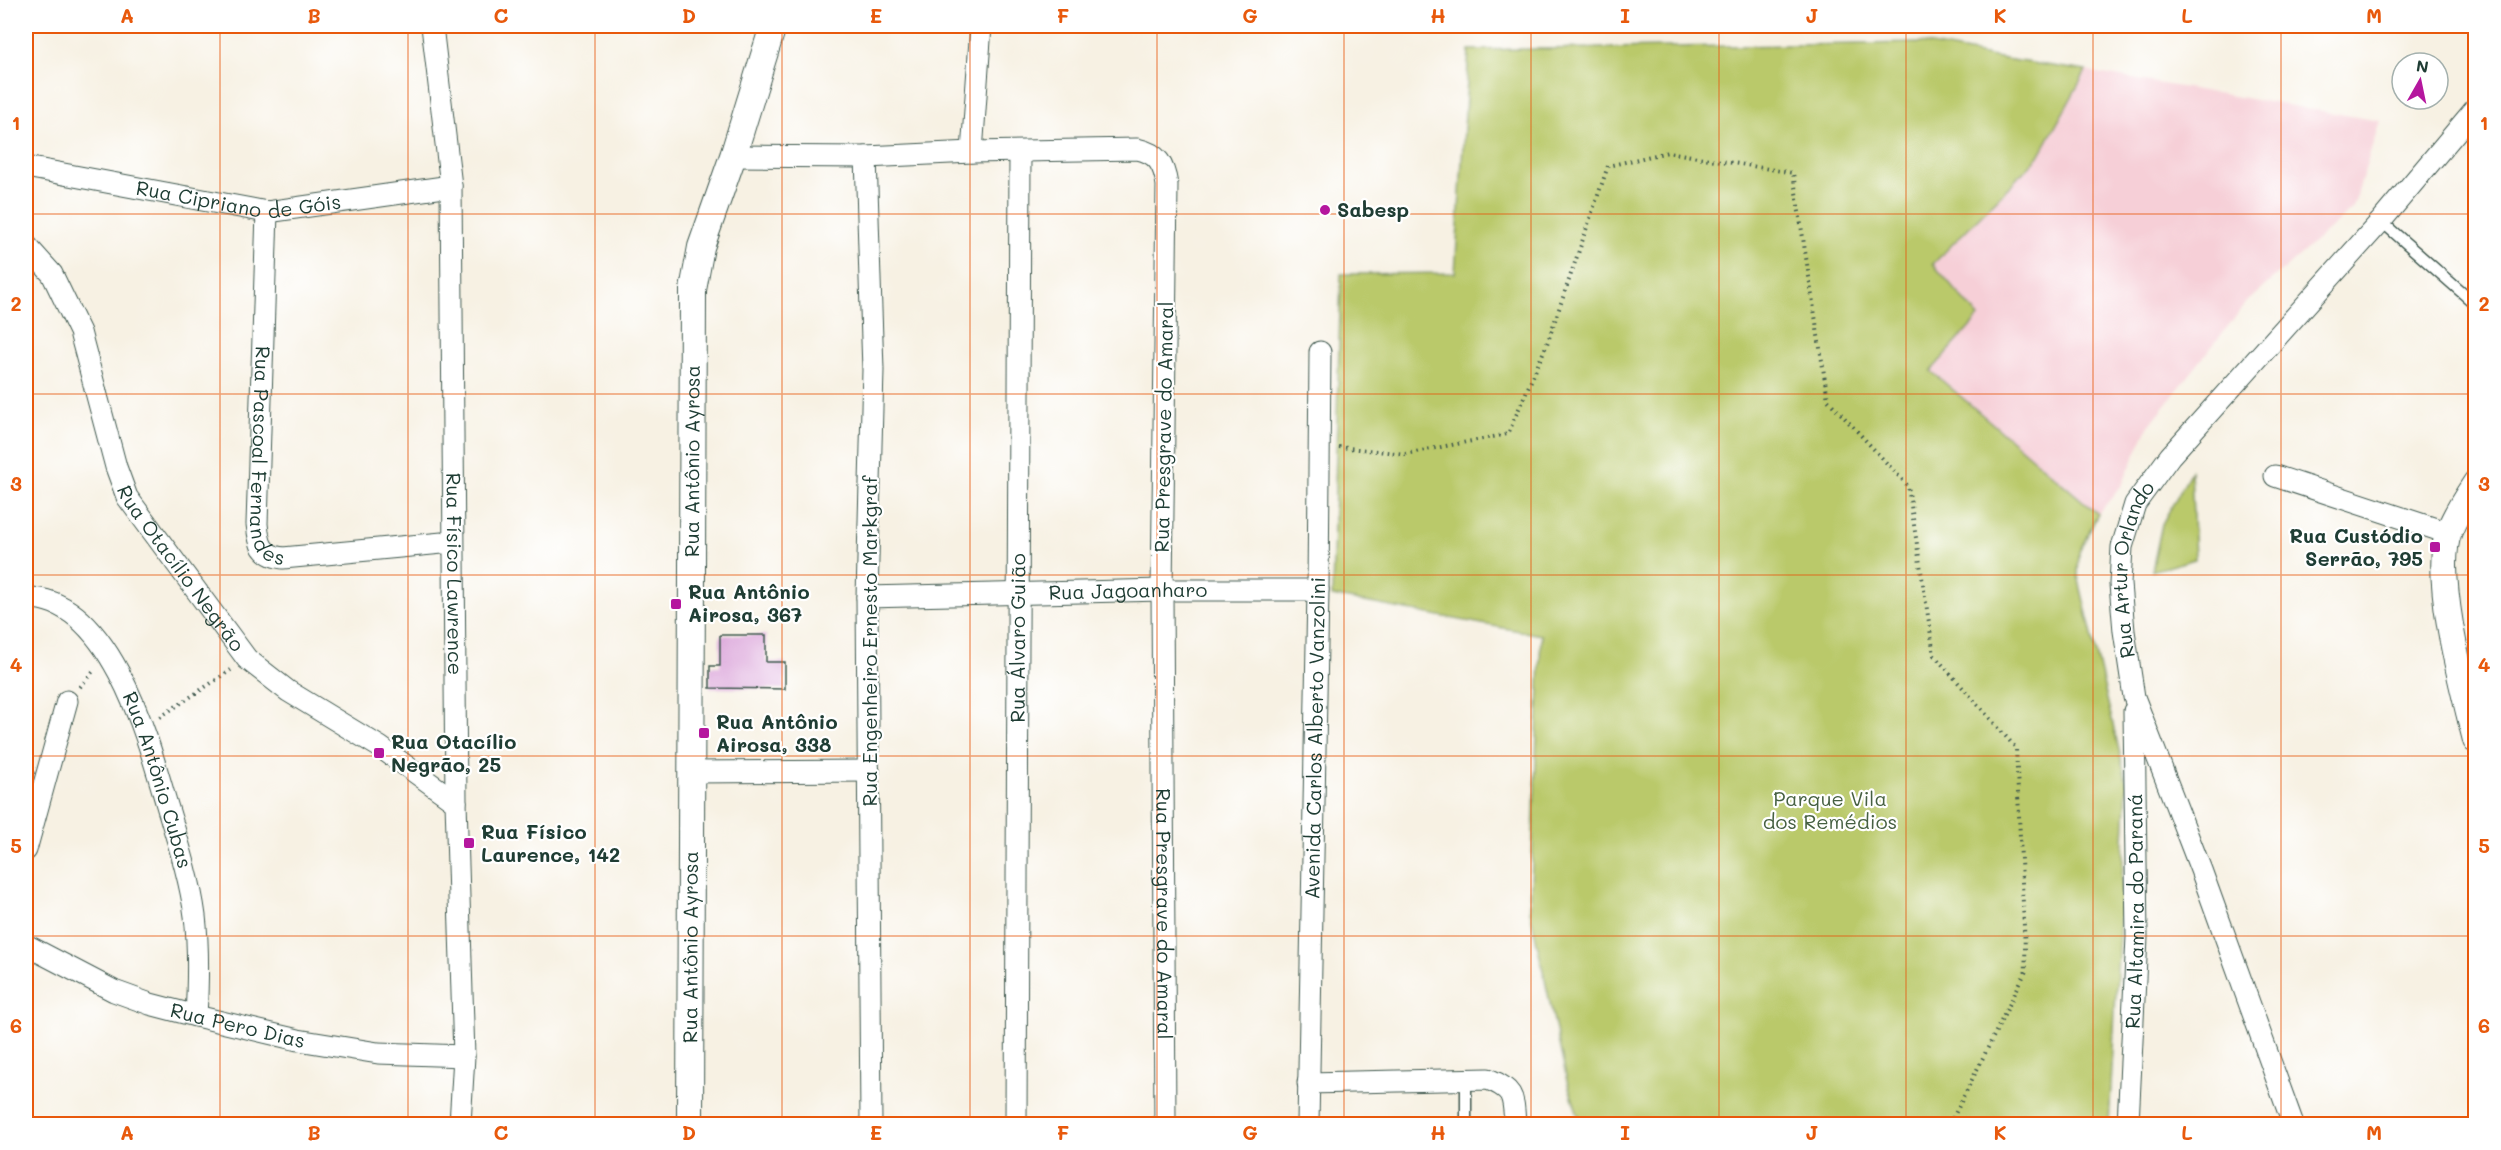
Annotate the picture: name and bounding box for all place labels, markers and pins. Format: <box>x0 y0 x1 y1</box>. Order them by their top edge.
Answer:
place label: Sabesp <box>1337 196 1409 222</box>
marker: Sabesp <box>1318 203 1332 217</box>
place label: Rua Custódio Serrão, 795 <box>2289 522 2423 571</box>
marker: Rua Custódio Serrão, 795 <box>2428 540 2442 554</box>
place label: Rua Antônio Airosa, 367 <box>688 578 810 627</box>
marker: Rua Antônio Airosa, 367 <box>669 597 683 611</box>
place label: Rua Antônio Airosa, 338 <box>716 708 838 757</box>
marker: Rua Antônio Airosa, 338 <box>697 726 711 740</box>
place label: Rua Otacílio Negrão, 25 <box>391 728 516 777</box>
marker: Rua Otacílio Negrão, 25 <box>372 746 386 760</box>
place label: Rua Físico Laurence, 142 <box>481 818 620 867</box>
marker: Rua Físico Laurence, 142 <box>462 836 476 850</box>

